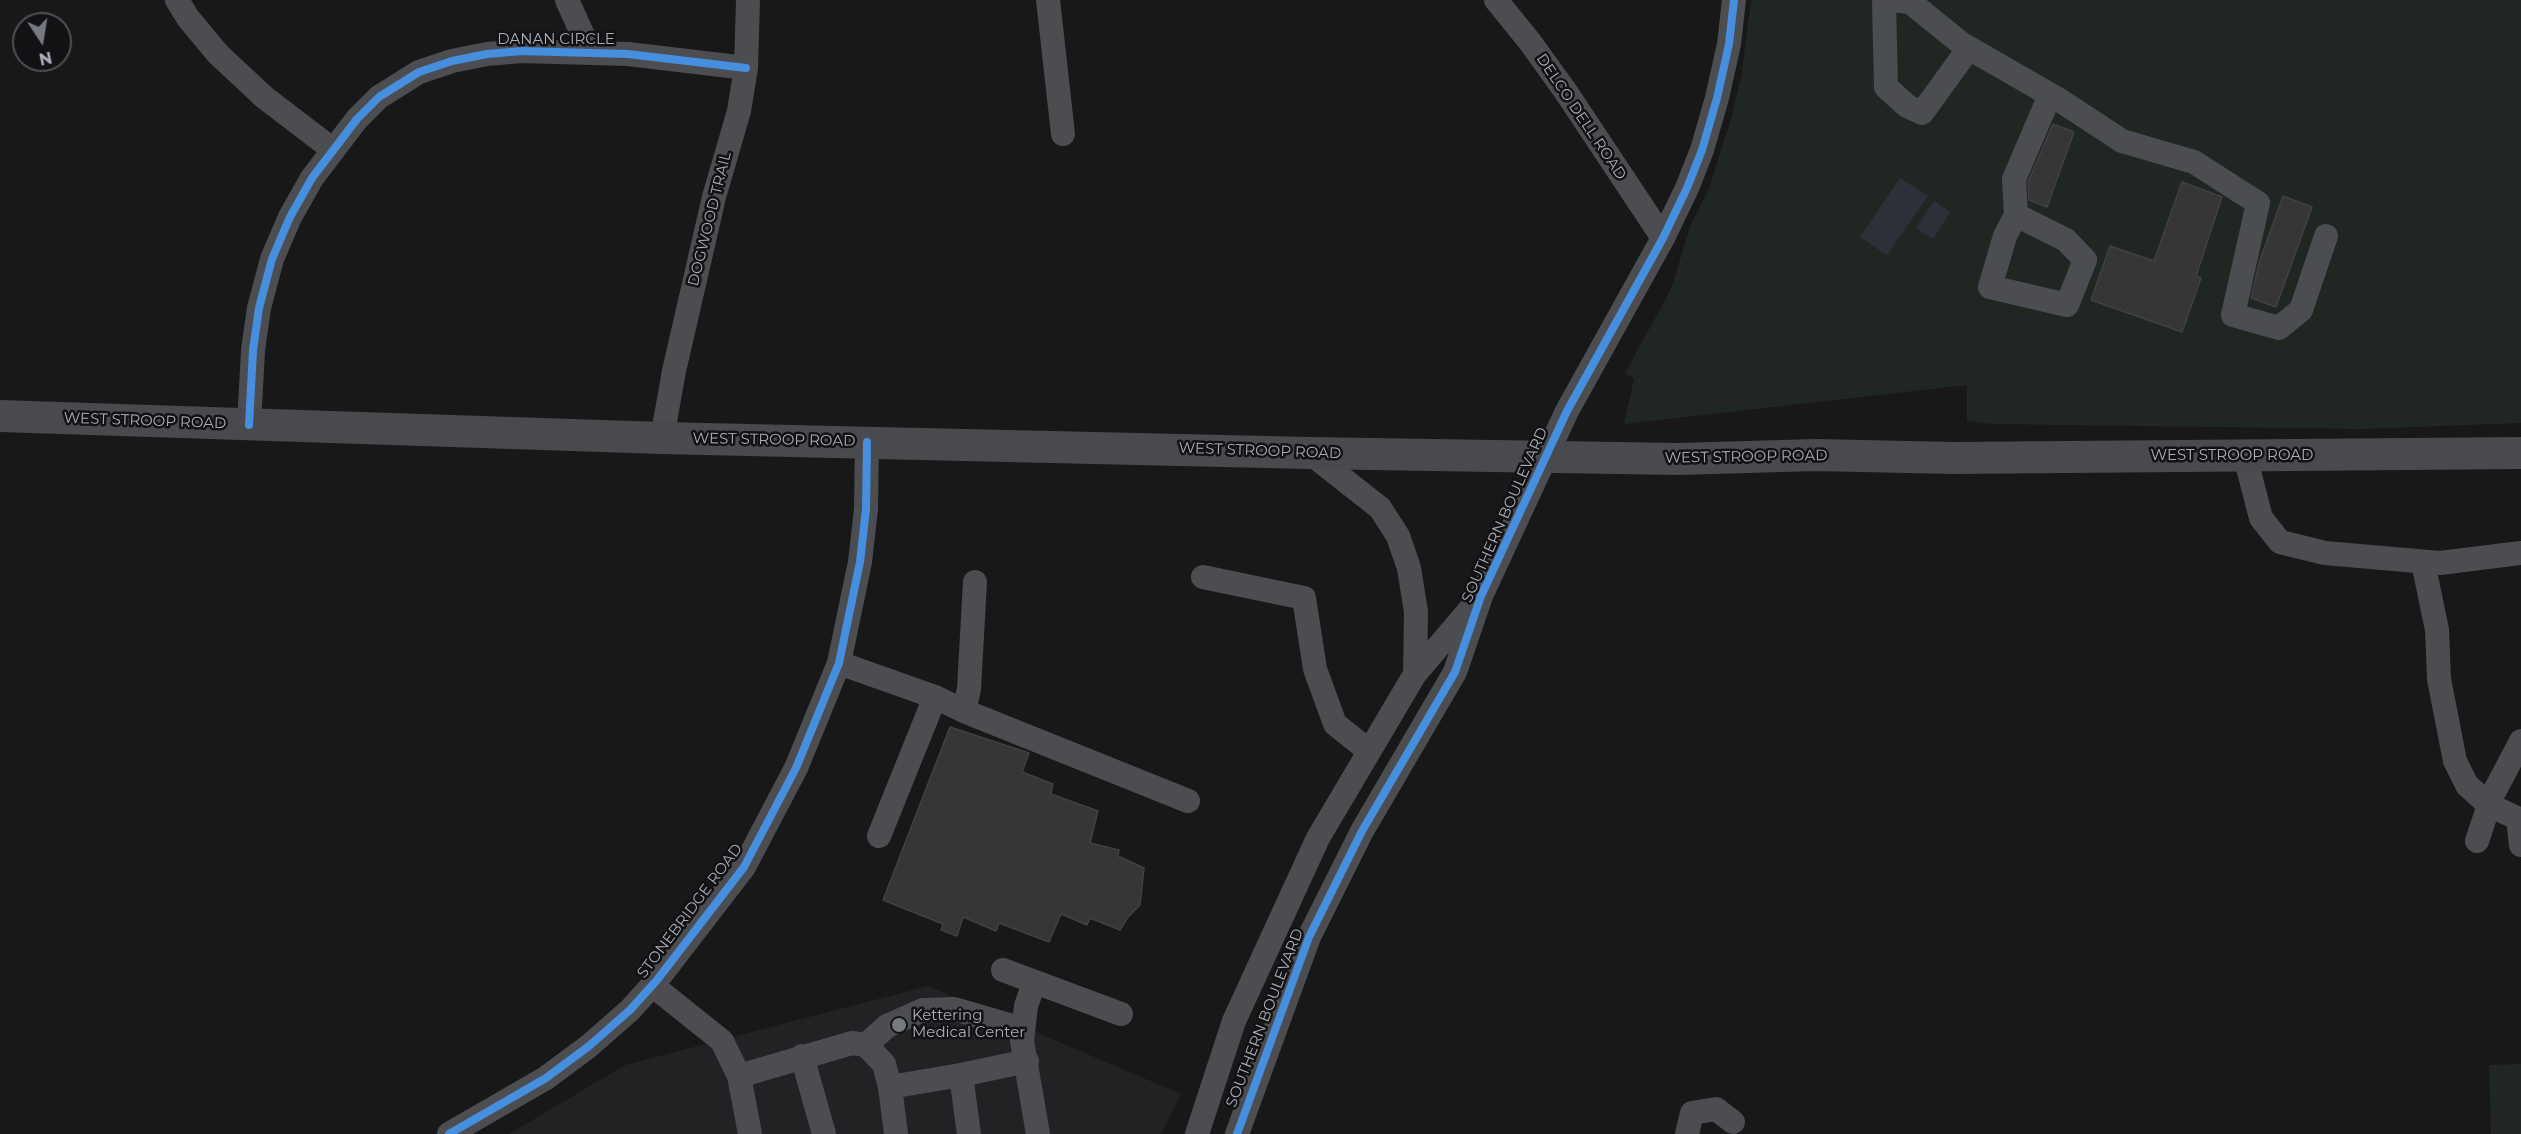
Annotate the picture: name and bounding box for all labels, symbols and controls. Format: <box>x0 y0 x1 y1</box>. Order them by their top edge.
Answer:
north arrow <box>12 12 72 72</box>
street label: DANAN CIRCLE <box>497 31 615 49</box>
text: N <box>37 48 54 69</box>
street label: DELCO DELL ROAD <box>1532 51 1630 183</box>
street label: DOGWOOD TRAIL <box>685 150 735 288</box>
street label: WEST STROOP ROAD <box>63 409 227 433</box>
street label: SOUTHERN BOULEVARD <box>1458 425 1552 605</box>
street label: WEST STROOP ROAD <box>692 430 856 450</box>
street label: WEST STROOP ROAD <box>1178 439 1342 463</box>
street label: WEST STROOP ROAD <box>1664 447 1828 467</box>
street label: WEST STROOP ROAD <box>2151 447 2313 465</box>
street label: STONEBRIDGE ROAD <box>634 840 746 982</box>
street label: SOUTHERN BOULEVARD <box>1223 926 1307 1110</box>
place label: Kettering Medical Center <box>912 1007 1025 1042</box>
marker: Kettering Medical Center <box>890 1016 908 1034</box>

